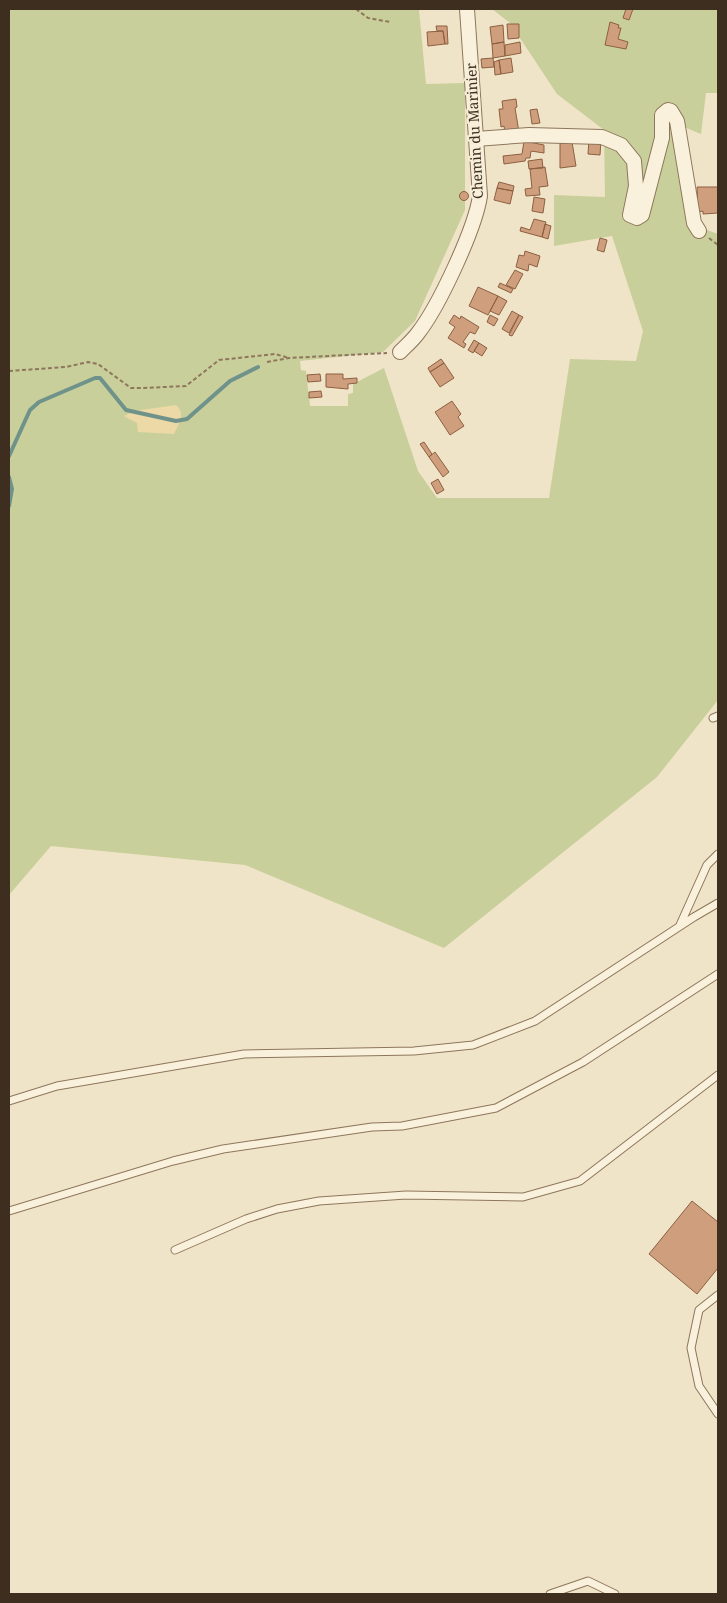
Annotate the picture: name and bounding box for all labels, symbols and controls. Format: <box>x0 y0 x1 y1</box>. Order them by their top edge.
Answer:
street label: Chemin du Marinier <box>461 62 487 199</box>

